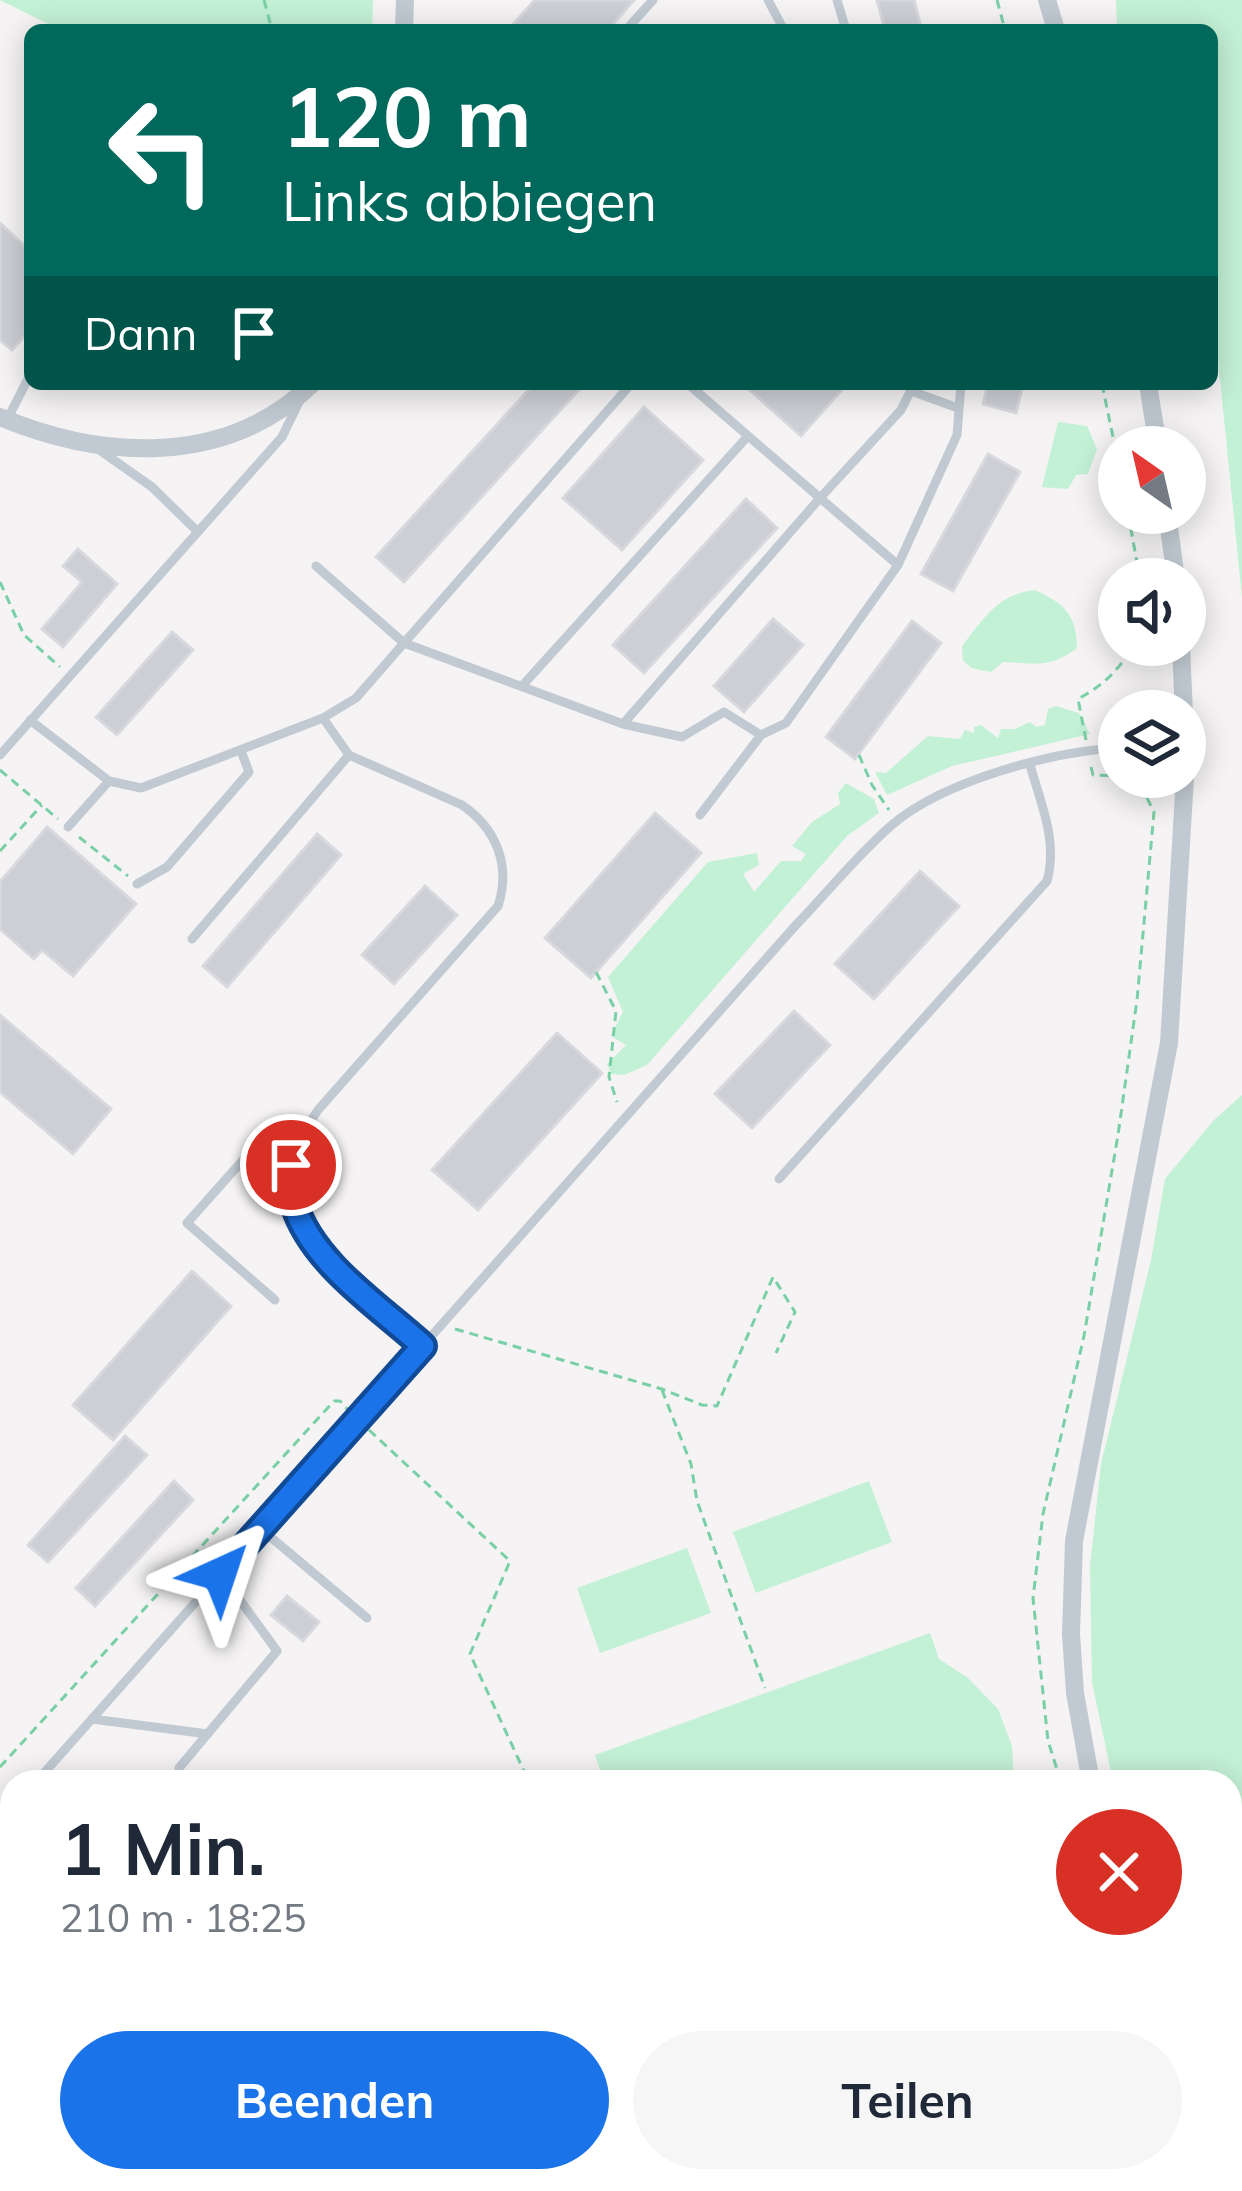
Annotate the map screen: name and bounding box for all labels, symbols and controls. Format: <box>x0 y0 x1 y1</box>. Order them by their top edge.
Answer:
text: 120 m <box>282 63 532 168</box>
icon: left <box>84 72 240 228</box>
text: Links abbiegen <box>282 167 657 235</box>
icon: arrive <box>221 300 287 366</box>
text: Dann <box>84 305 197 361</box>
north arrow <box>1098 426 1206 534</box>
map controls <box>1098 426 1206 798</box>
button: sound <box>1098 558 1206 666</box>
button: layers <box>1098 690 1206 798</box>
pin <box>240 1114 342 1216</box>
icon: arrive <box>258 1132 324 1198</box>
position arrow <box>157 1511 283 1637</box>
text: 1 Min. <box>60 1803 266 1893</box>
button: close <box>1056 1809 1182 1935</box>
text: 210 m · 18:25 <box>60 1893 306 1942</box>
button: Beenden <box>60 2031 609 2169</box>
button: Teilen <box>633 2031 1182 2169</box>

